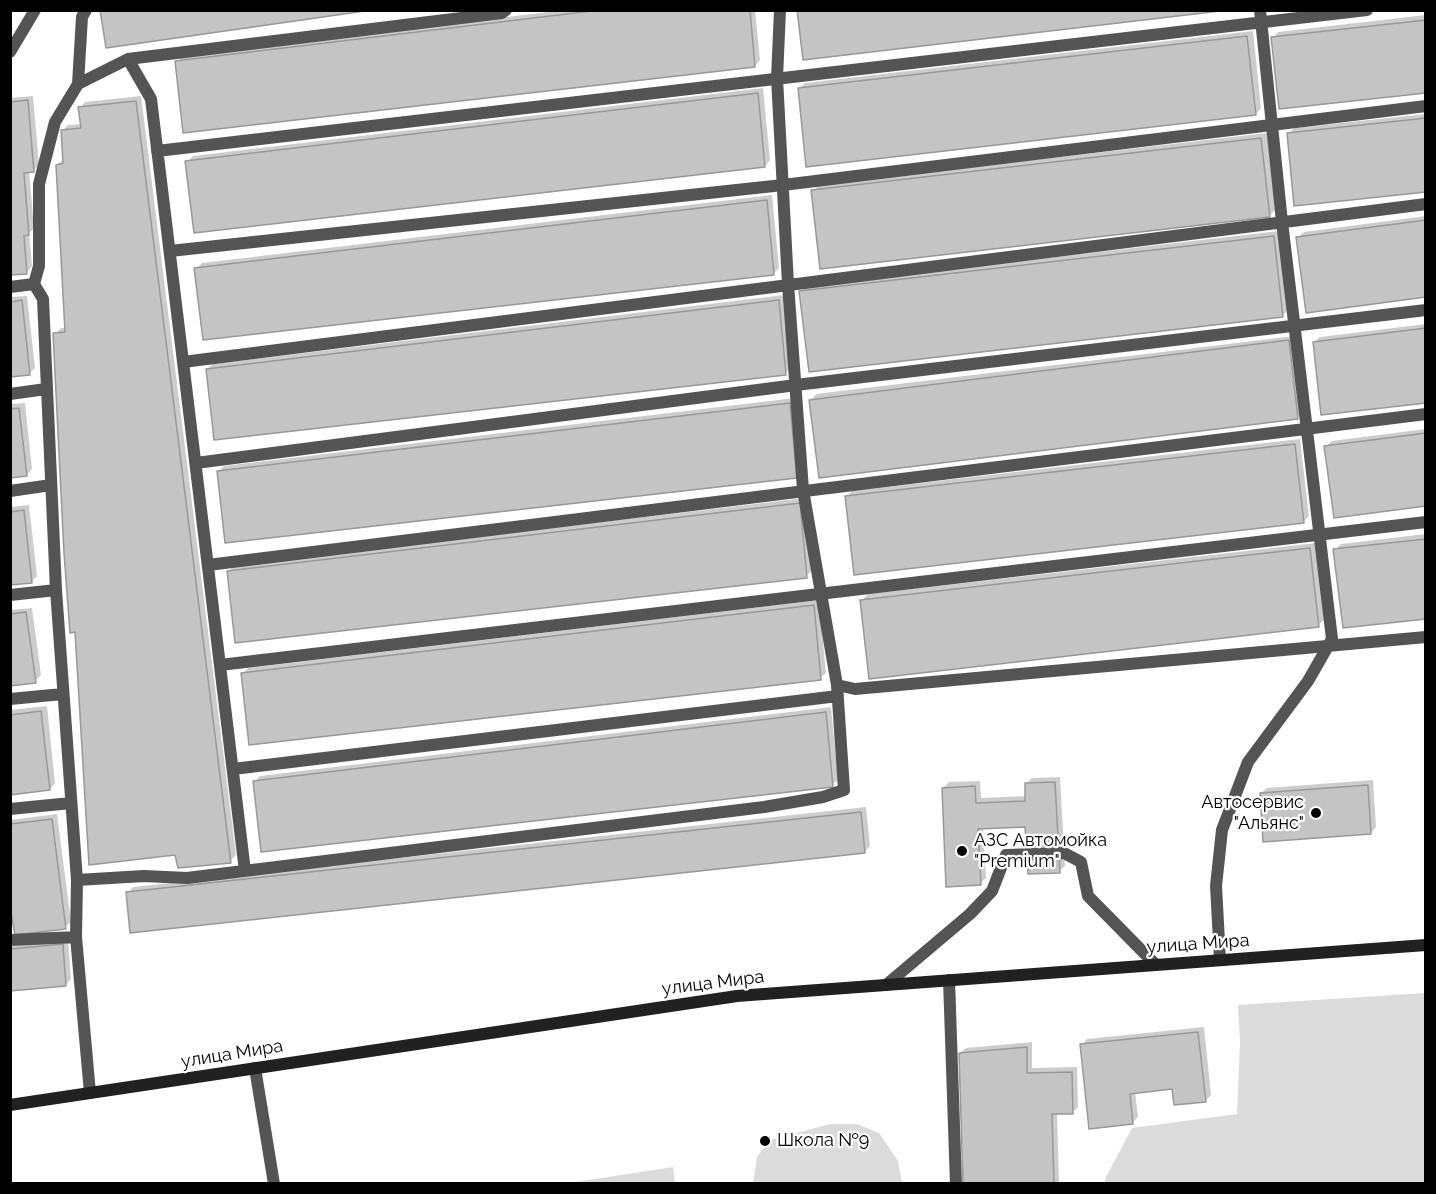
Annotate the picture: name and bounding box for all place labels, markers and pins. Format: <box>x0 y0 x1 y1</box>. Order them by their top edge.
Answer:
place label: Автосервис "Альянс" <box>1201 792 1304 834</box>
marker: Автосервис "Альянс" <box>1309 806 1323 820</box>
place label: АЗС Автомойка "Premium" <box>974 830 1107 872</box>
marker: АЗС Автомойка "Premium" <box>955 844 969 858</box>
place label: Школа №9 <box>777 1130 869 1152</box>
marker: Школа №9 <box>758 1134 772 1148</box>

